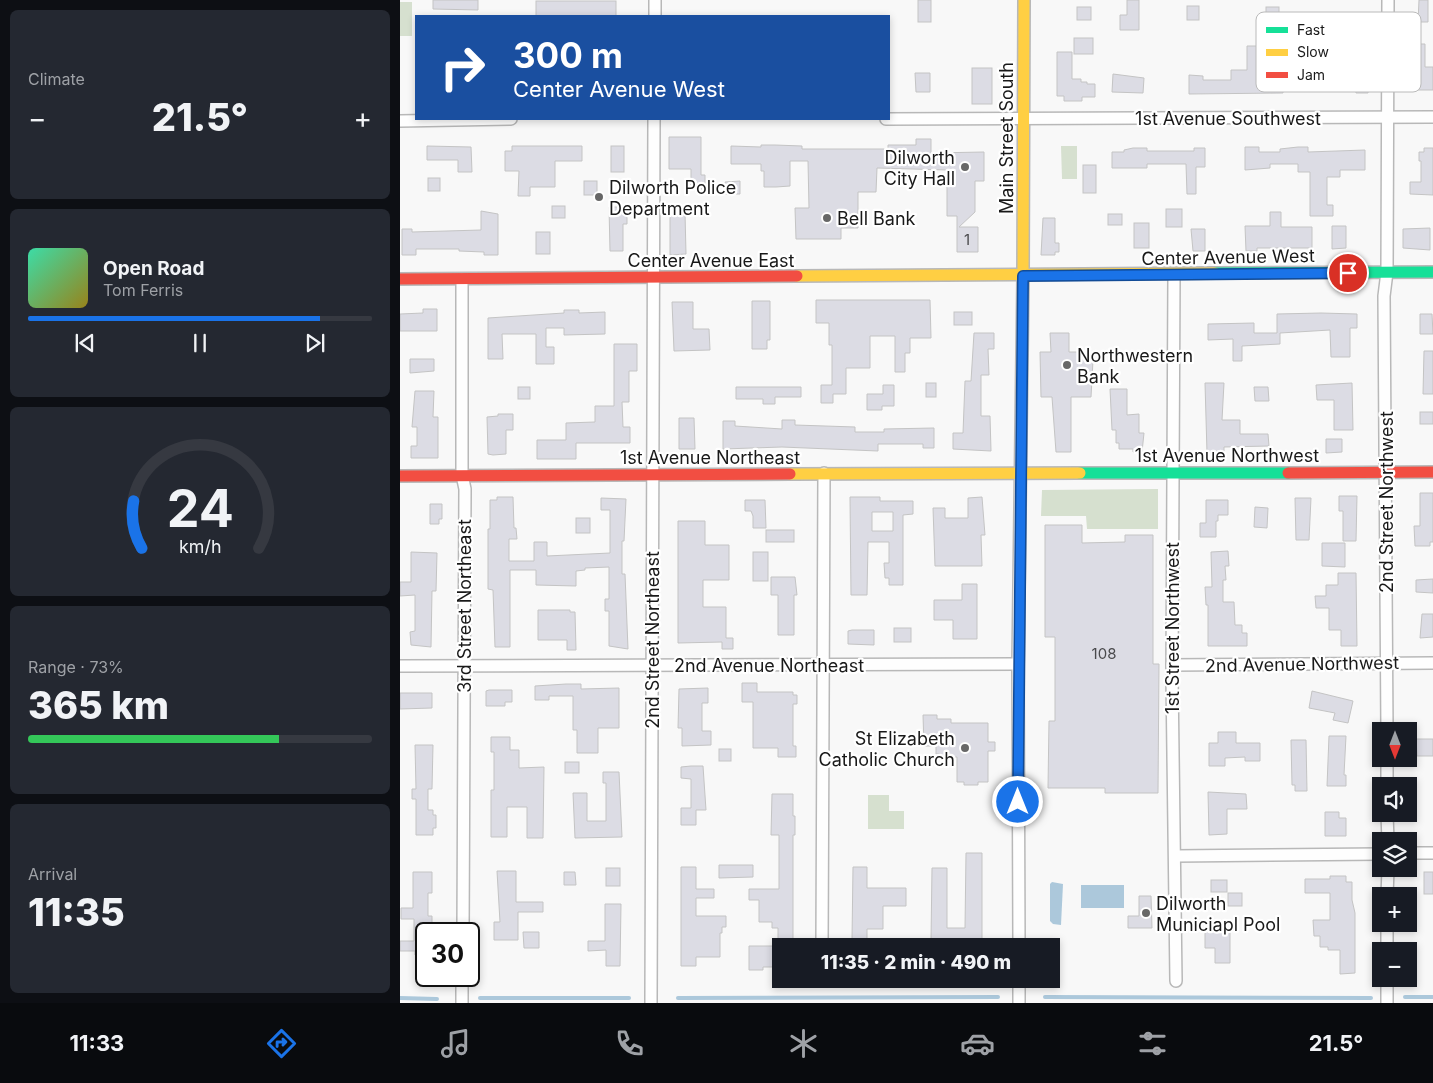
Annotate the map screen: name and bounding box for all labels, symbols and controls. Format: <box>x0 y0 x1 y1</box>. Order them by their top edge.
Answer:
legend <box>1256 12 1421 92</box>
text: Fast <box>1297 21 1325 38</box>
text: 300 m <box>513 34 623 76</box>
icon: right <box>430 35 495 100</box>
text: Slow <box>1297 43 1329 60</box>
street label: Main Street South <box>996 62 1017 214</box>
text: Jam <box>1297 66 1325 83</box>
text: Climate <box>28 69 85 89</box>
text: Center Avenue West <box>513 76 725 102</box>
text: 21.5° <box>152 94 248 140</box>
text: − <box>28 101 47 135</box>
text: + <box>353 101 372 135</box>
street label: 1st Avenue Southwest <box>1135 108 1321 129</box>
place label: Dilworth City Hall <box>884 147 955 189</box>
marker: Dilworth City Hall <box>959 161 971 173</box>
place label: Dilworth Police Department <box>609 177 736 219</box>
marker: Dilworth Police Department <box>593 191 605 203</box>
place label: Bell Bank <box>837 208 916 229</box>
marker: Bell Bank <box>821 212 833 224</box>
house number: 1 <box>964 230 970 249</box>
street label: Center Avenue West <box>1141 245 1315 269</box>
street label: Center Avenue East <box>628 250 795 271</box>
pin <box>1327 252 1369 294</box>
text: Open Road <box>103 257 204 280</box>
icon: arrive <box>1334 259 1362 287</box>
text: Tom Ferris <box>103 280 183 300</box>
icon: previous <box>71 329 99 357</box>
icon: pause <box>186 329 214 357</box>
icon: next <box>301 329 329 357</box>
place label: Northwestern Bank <box>1077 345 1193 387</box>
marker: Northwestern Bank <box>1061 359 1073 371</box>
street label: 2nd Street Northwest <box>1376 411 1397 593</box>
street label: 1st Avenue Northwest <box>1135 445 1319 466</box>
street label: 1st Avenue Northeast <box>620 447 800 468</box>
text: 24 <box>166 477 234 540</box>
street label: 3rd Street Northeast <box>454 519 475 693</box>
text: km/h <box>179 536 221 557</box>
street label: 1st Street Northwest <box>1162 542 1183 714</box>
street label: 2nd Street Northeast <box>642 551 663 729</box>
house number: 108 <box>1092 644 1116 663</box>
street label: 2nd Avenue Northwest <box>1205 652 1399 676</box>
street label: 2nd Avenue Northeast <box>674 655 864 676</box>
text: Range · 73% <box>28 657 124 677</box>
text: 365 km <box>28 682 169 728</box>
north arrow <box>1372 722 1418 768</box>
map controls <box>1372 722 1417 987</box>
place label: St Elizabeth Catholic Church <box>819 728 955 770</box>
marker: St Elizabeth Catholic Church <box>959 742 971 754</box>
position arrow <box>991 775 1043 827</box>
button: sound <box>1372 777 1417 822</box>
button: layers <box>1372 832 1417 877</box>
text: Arrival <box>28 864 77 884</box>
button: + <box>1372 887 1417 932</box>
text: 11:35 <box>28 889 125 935</box>
place label: Dilworth Municiapl Pool <box>1156 893 1280 935</box>
marker: Dilworth Municiapl Pool <box>1140 907 1152 919</box>
speed limit sign: 30 <box>415 922 480 987</box>
button: − <box>1372 942 1417 987</box>
text: 11:35 · 2 min · 490 m <box>821 951 1011 974</box>
icon: directions <box>264 1026 299 1061</box>
icon: music <box>438 1026 473 1061</box>
icon: phone <box>612 1026 647 1061</box>
icon: climate <box>786 1026 821 1061</box>
icon: car <box>960 1026 995 1061</box>
icon: filters <box>1135 1026 1170 1061</box>
text: 11:33 <box>70 1030 124 1056</box>
text: 21.5° <box>1309 1030 1363 1056</box>

